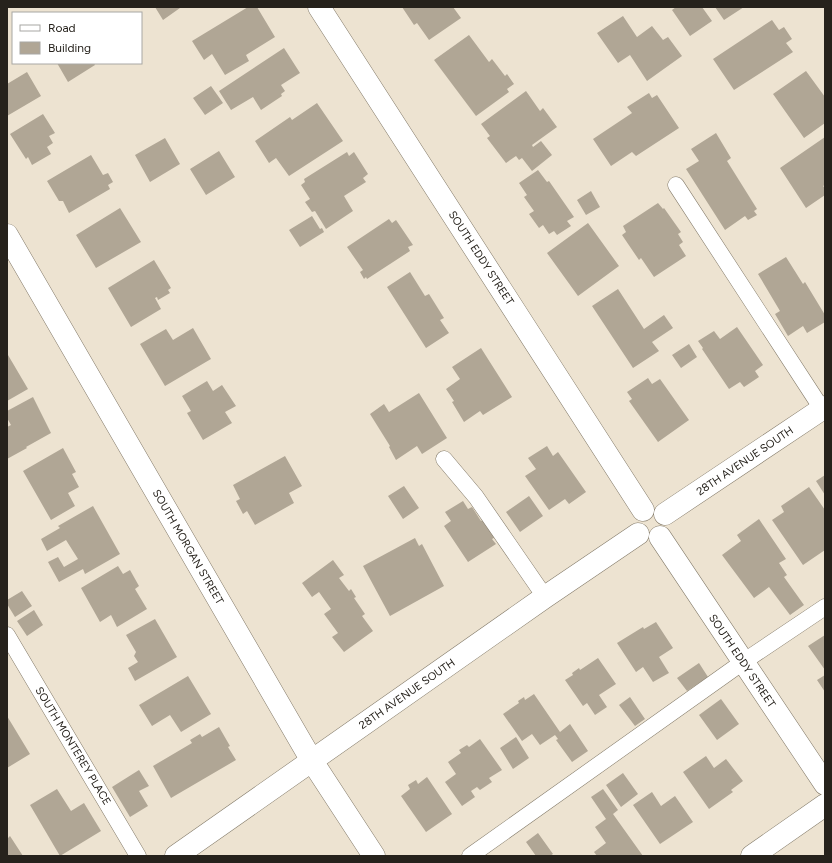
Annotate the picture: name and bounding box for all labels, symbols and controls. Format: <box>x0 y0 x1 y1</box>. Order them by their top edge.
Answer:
legend <box>12 12 142 64</box>
text: Road <box>48 21 76 35</box>
text: Building <box>48 41 91 55</box>
street label: SOUTH EDDY STREET <box>446 208 516 308</box>
street label: 28TH AVENUE SOUTH <box>694 424 796 498</box>
street label: SOUTH MORGAN STREET <box>150 487 226 607</box>
street label: SOUTH EDDY STREET <box>706 612 778 710</box>
street label: 28TH AVENUE SOUTH <box>357 656 457 732</box>
street label: SOUTH MONTEREY PLACE <box>33 685 113 807</box>

